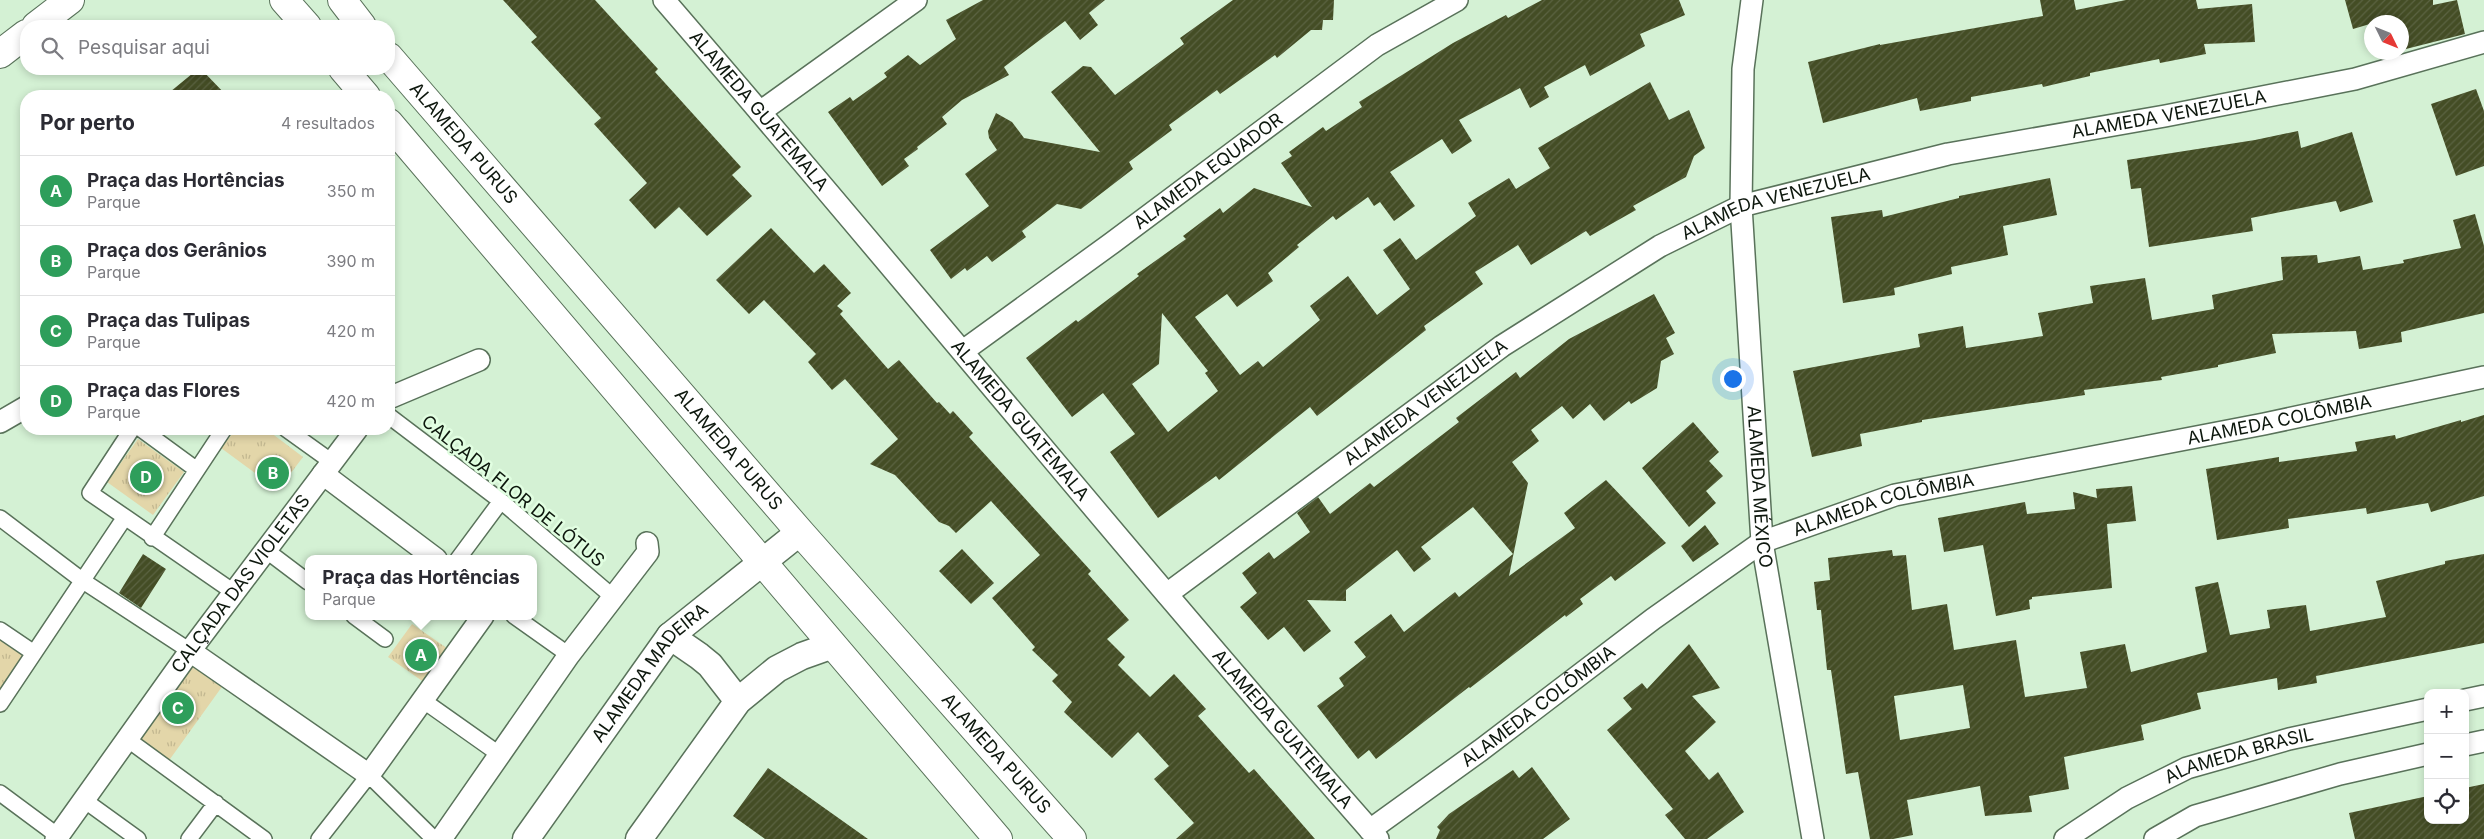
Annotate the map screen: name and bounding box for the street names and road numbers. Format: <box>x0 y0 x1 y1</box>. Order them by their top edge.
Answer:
street label: ALAMEDA GUATEMALA <box>685 27 833 195</box>
street label: ALAMEDA PURUS <box>406 78 522 208</box>
street label: ALAMEDA VENEZUELA <box>2070 86 2268 142</box>
street label: ALAMEDA EQUADOR <box>1129 108 1287 233</box>
street label: ALAMEDA VENEZUELA <box>1678 163 1872 244</box>
street label: ALAMEDA VENEZUELA <box>1340 335 1511 469</box>
street label: ALAMEDA GUATEMALA <box>947 336 1094 505</box>
street label: ALAMEDA PURUS <box>671 384 787 514</box>
street label: ALAMEDA COLÔMBIA <box>2185 390 2373 449</box>
street label: ALAMEDA MÉXICO <box>1743 405 1777 570</box>
street label: CALÇADA FLOR DE LÓTUS <box>418 410 610 571</box>
street label: ALAMEDA COLÔMBIA <box>1790 469 1976 540</box>
street label: CALÇADA DAS VIOLETAS <box>167 490 314 677</box>
street label: ALAMEDA MADEIRA <box>587 599 712 746</box>
street label: ALAMEDA COLÔMBIA <box>1457 641 1619 771</box>
street label: ALAMEDA GUATEMALA <box>1208 645 1357 812</box>
street label: ALAMEDA PURUS <box>938 689 1055 818</box>
street label: ALAMEDA BRASIL <box>2161 723 2315 787</box>

